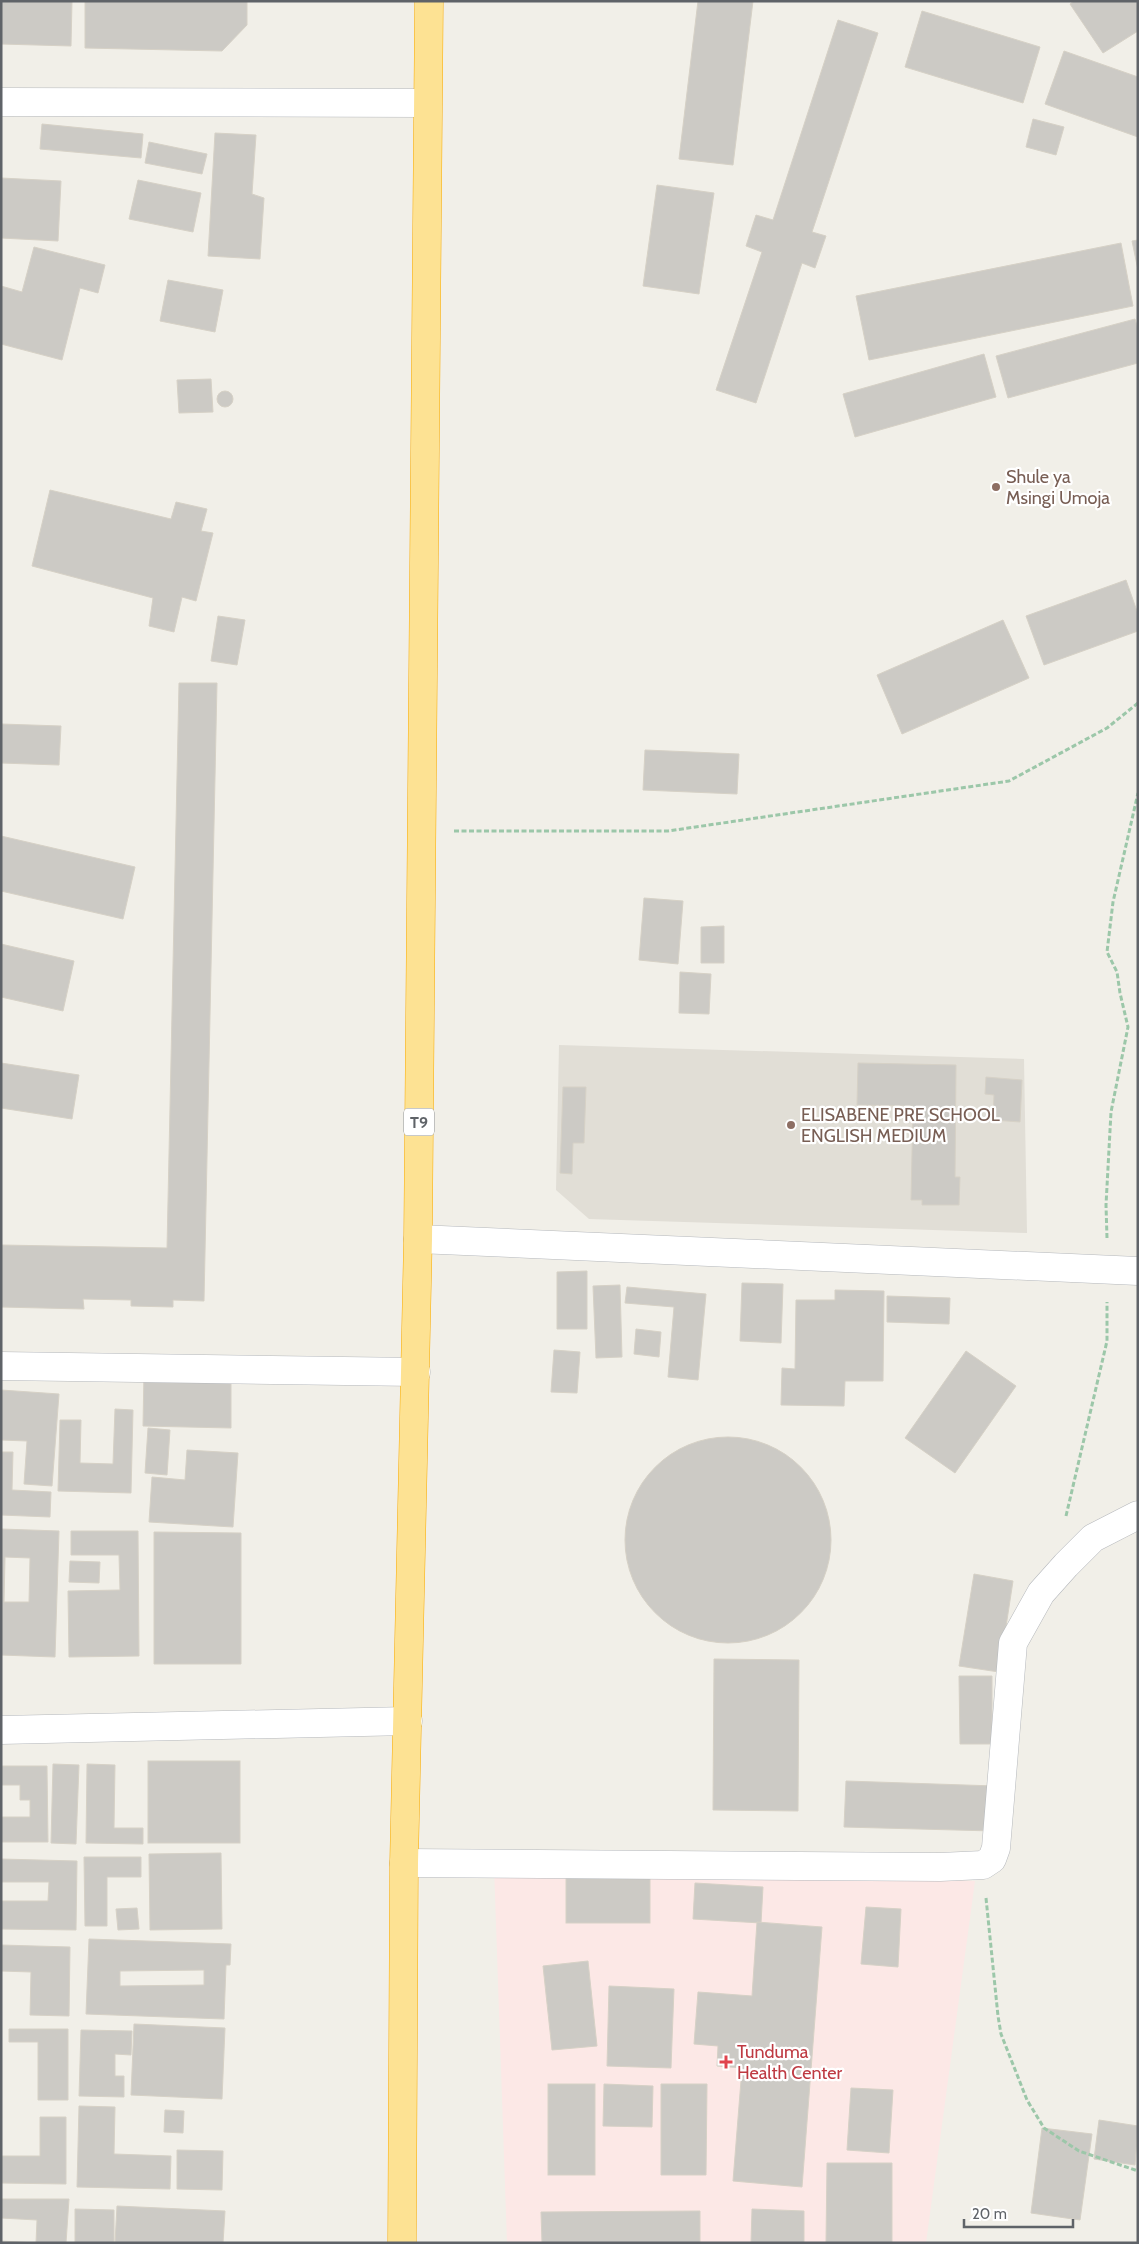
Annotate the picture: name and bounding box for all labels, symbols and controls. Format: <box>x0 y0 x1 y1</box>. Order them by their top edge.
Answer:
place label: Shule ya Msingi Umoja <box>1006 466 1110 509</box>
marker: Shule ya Msingi Umoja <box>990 481 1002 493</box>
place label: ELISABENE PRE SCHOOL ENGLISH MEDIUM <box>801 1104 1000 1147</box>
road number: T9 <box>404 1108 434 1136</box>
marker: ELISABENE PRE SCHOOL ENGLISH MEDIUM <box>785 1119 797 1131</box>
place label: Tunduma Health Center <box>737 2041 843 2084</box>
marker: Tunduma Health Center <box>719 2055 733 2069</box>
scale bar <box>964 2196 1073 2228</box>
text: 20 m <box>972 2205 1007 2223</box>

